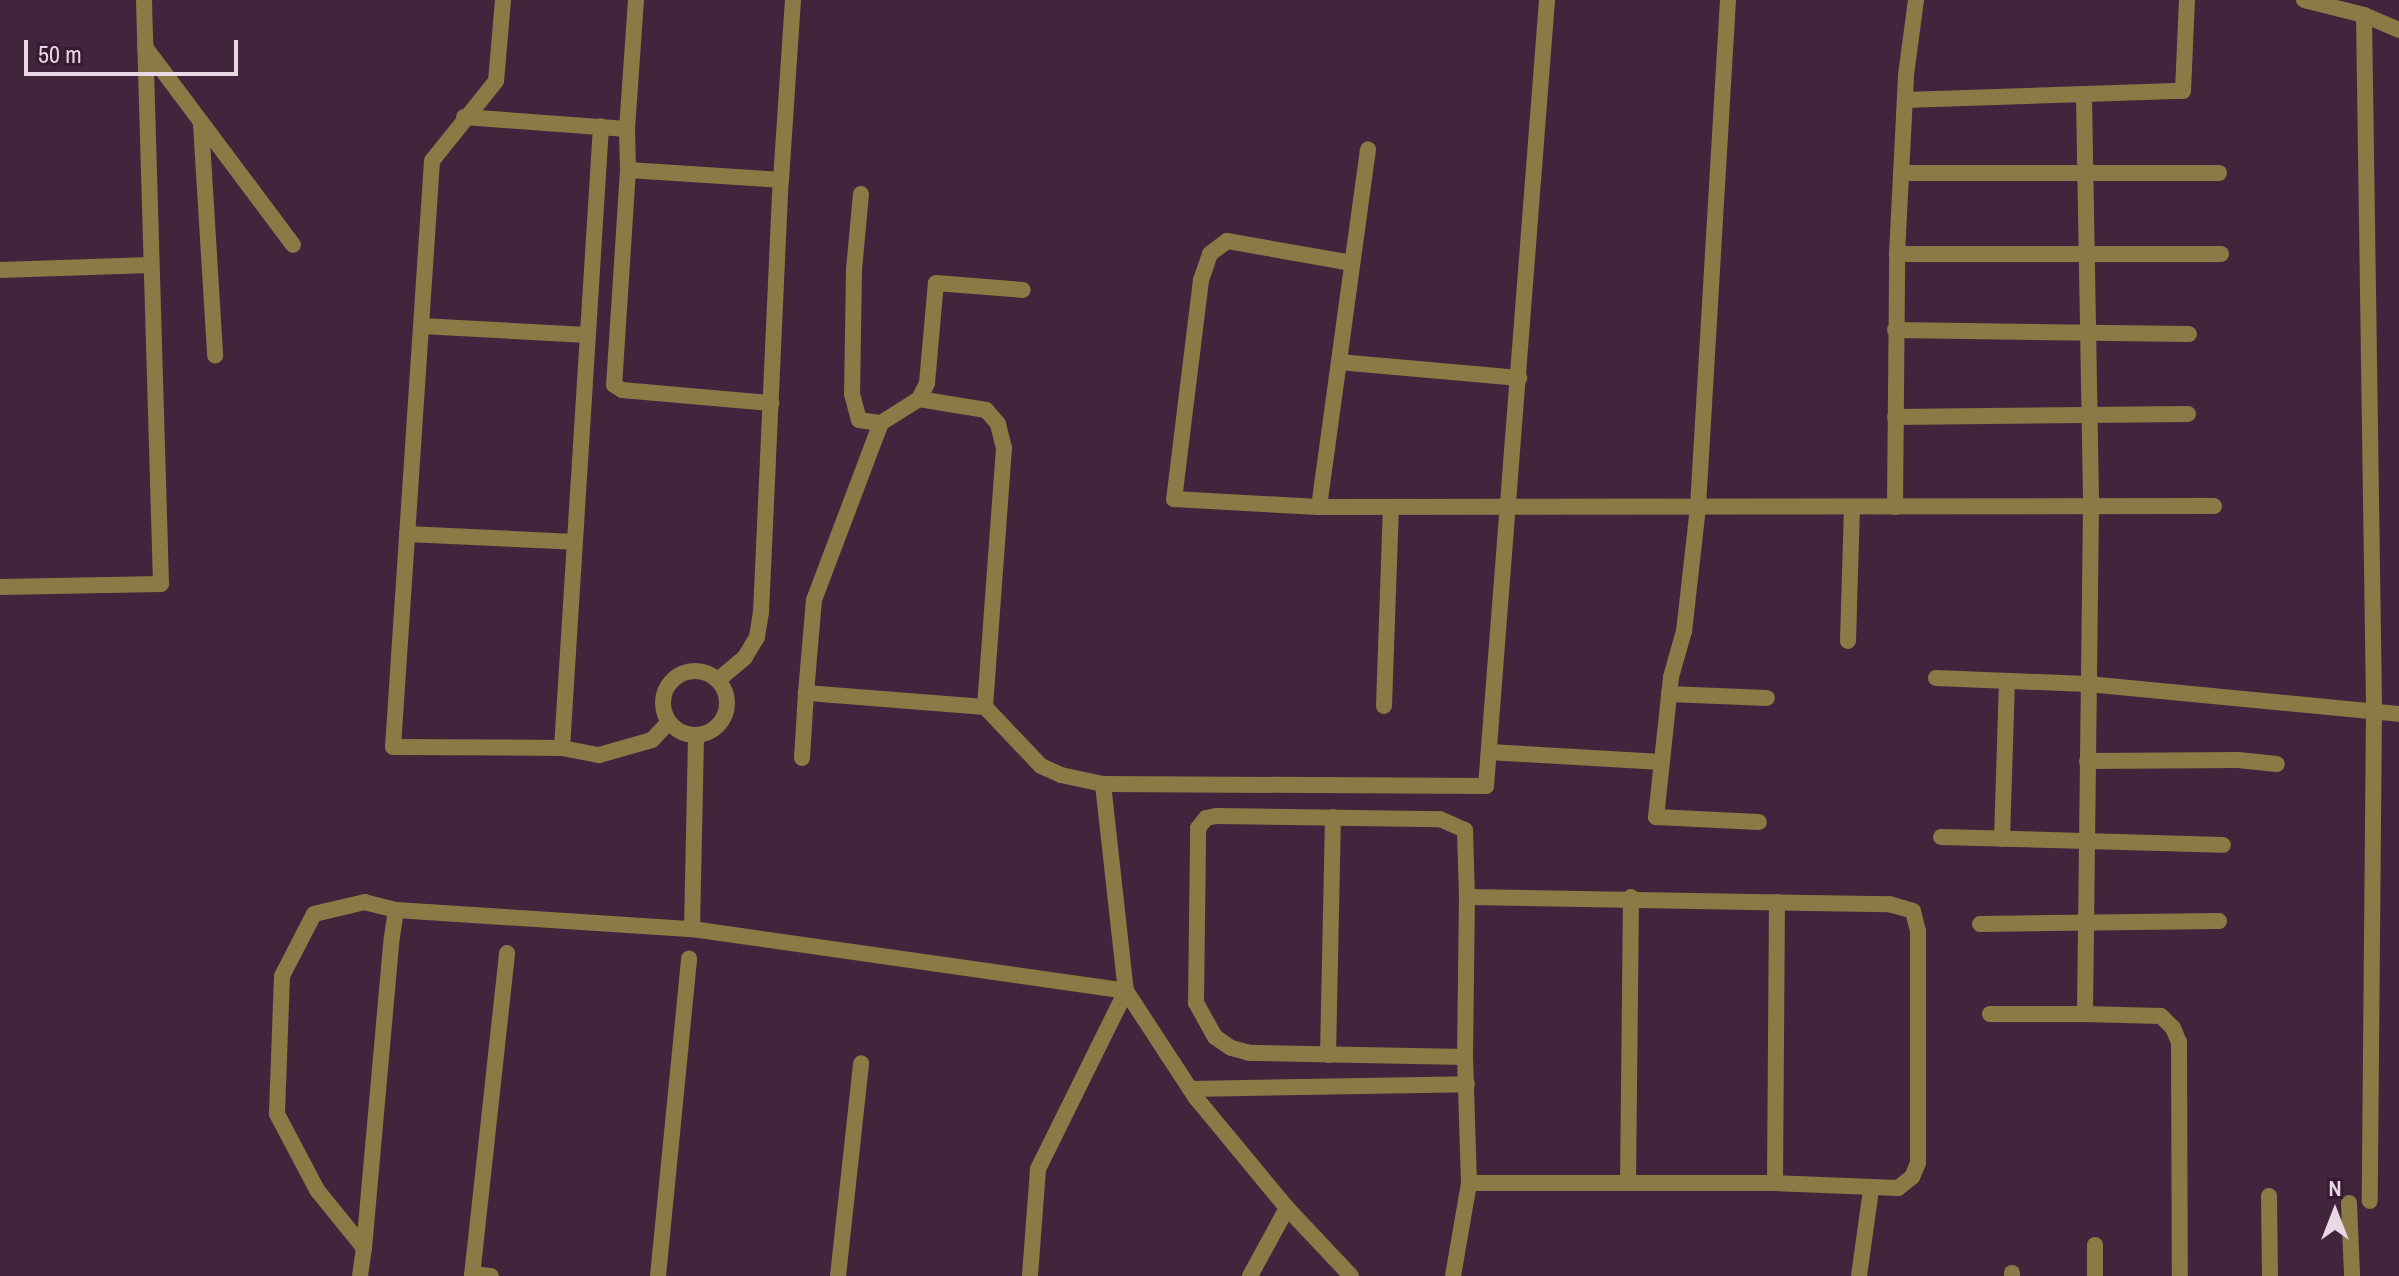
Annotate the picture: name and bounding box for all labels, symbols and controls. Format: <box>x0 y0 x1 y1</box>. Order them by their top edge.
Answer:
scale bar <box>28 24 242 74</box>
text: 50 m <box>38 38 82 70</box>
north arrow <box>2295 1172 2375 1252</box>
text: N <box>2328 1173 2342 1203</box>

